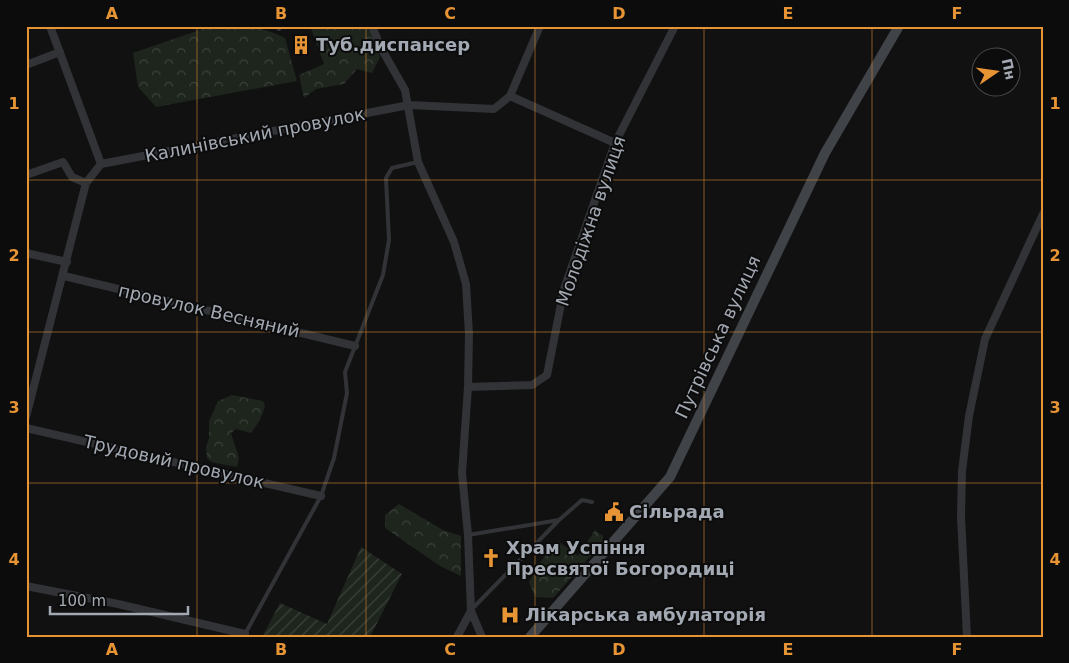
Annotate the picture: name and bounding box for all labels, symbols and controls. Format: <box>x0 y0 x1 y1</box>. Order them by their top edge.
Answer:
text: A <box>106 4 119 23</box>
text: B <box>275 4 287 23</box>
text: C <box>444 4 456 23</box>
text: D <box>612 4 626 23</box>
text: E <box>783 4 793 23</box>
text: F <box>952 4 962 23</box>
building icon: Туб.диспансер <box>290 34 312 56</box>
place label: Туб.диспансер <box>316 34 470 55</box>
north arrow <box>972 48 1022 98</box>
text: Пн <box>998 57 1019 81</box>
text: 1 <box>8 94 20 113</box>
text: 1 <box>1049 94 1061 113</box>
street label: Калинівський провулок <box>143 103 367 166</box>
street label: Молодіжна вулиця <box>551 133 630 309</box>
text: 2 <box>8 246 20 265</box>
text: 2 <box>1049 246 1061 265</box>
street label: Путрівська вулиця <box>671 252 765 422</box>
street label: провулок Весняний <box>116 279 302 342</box>
text: 3 <box>8 398 20 417</box>
text: 3 <box>1049 398 1061 417</box>
street label: Трудовий провулок <box>81 430 267 493</box>
public building icon: Сільрада <box>603 501 625 523</box>
place label: Сільрада <box>629 501 725 522</box>
place label: Храм Успіння Пресвятої Богородиці <box>506 537 735 579</box>
church icon: Храм Успіння Пресвятої Богородиці <box>480 547 502 569</box>
text: 4 <box>8 550 20 569</box>
text: 4 <box>1049 550 1061 569</box>
scale bar <box>50 583 188 615</box>
text: 100 m <box>58 592 106 610</box>
hospital icon: Лікарська амбулаторія <box>499 604 521 626</box>
place label: Лікарська амбулаторія <box>525 604 766 625</box>
text: A <box>106 640 119 659</box>
text: B <box>275 640 287 659</box>
text: C <box>444 640 456 659</box>
text: D <box>612 640 626 659</box>
text: E <box>783 640 793 659</box>
text: F <box>952 640 962 659</box>

